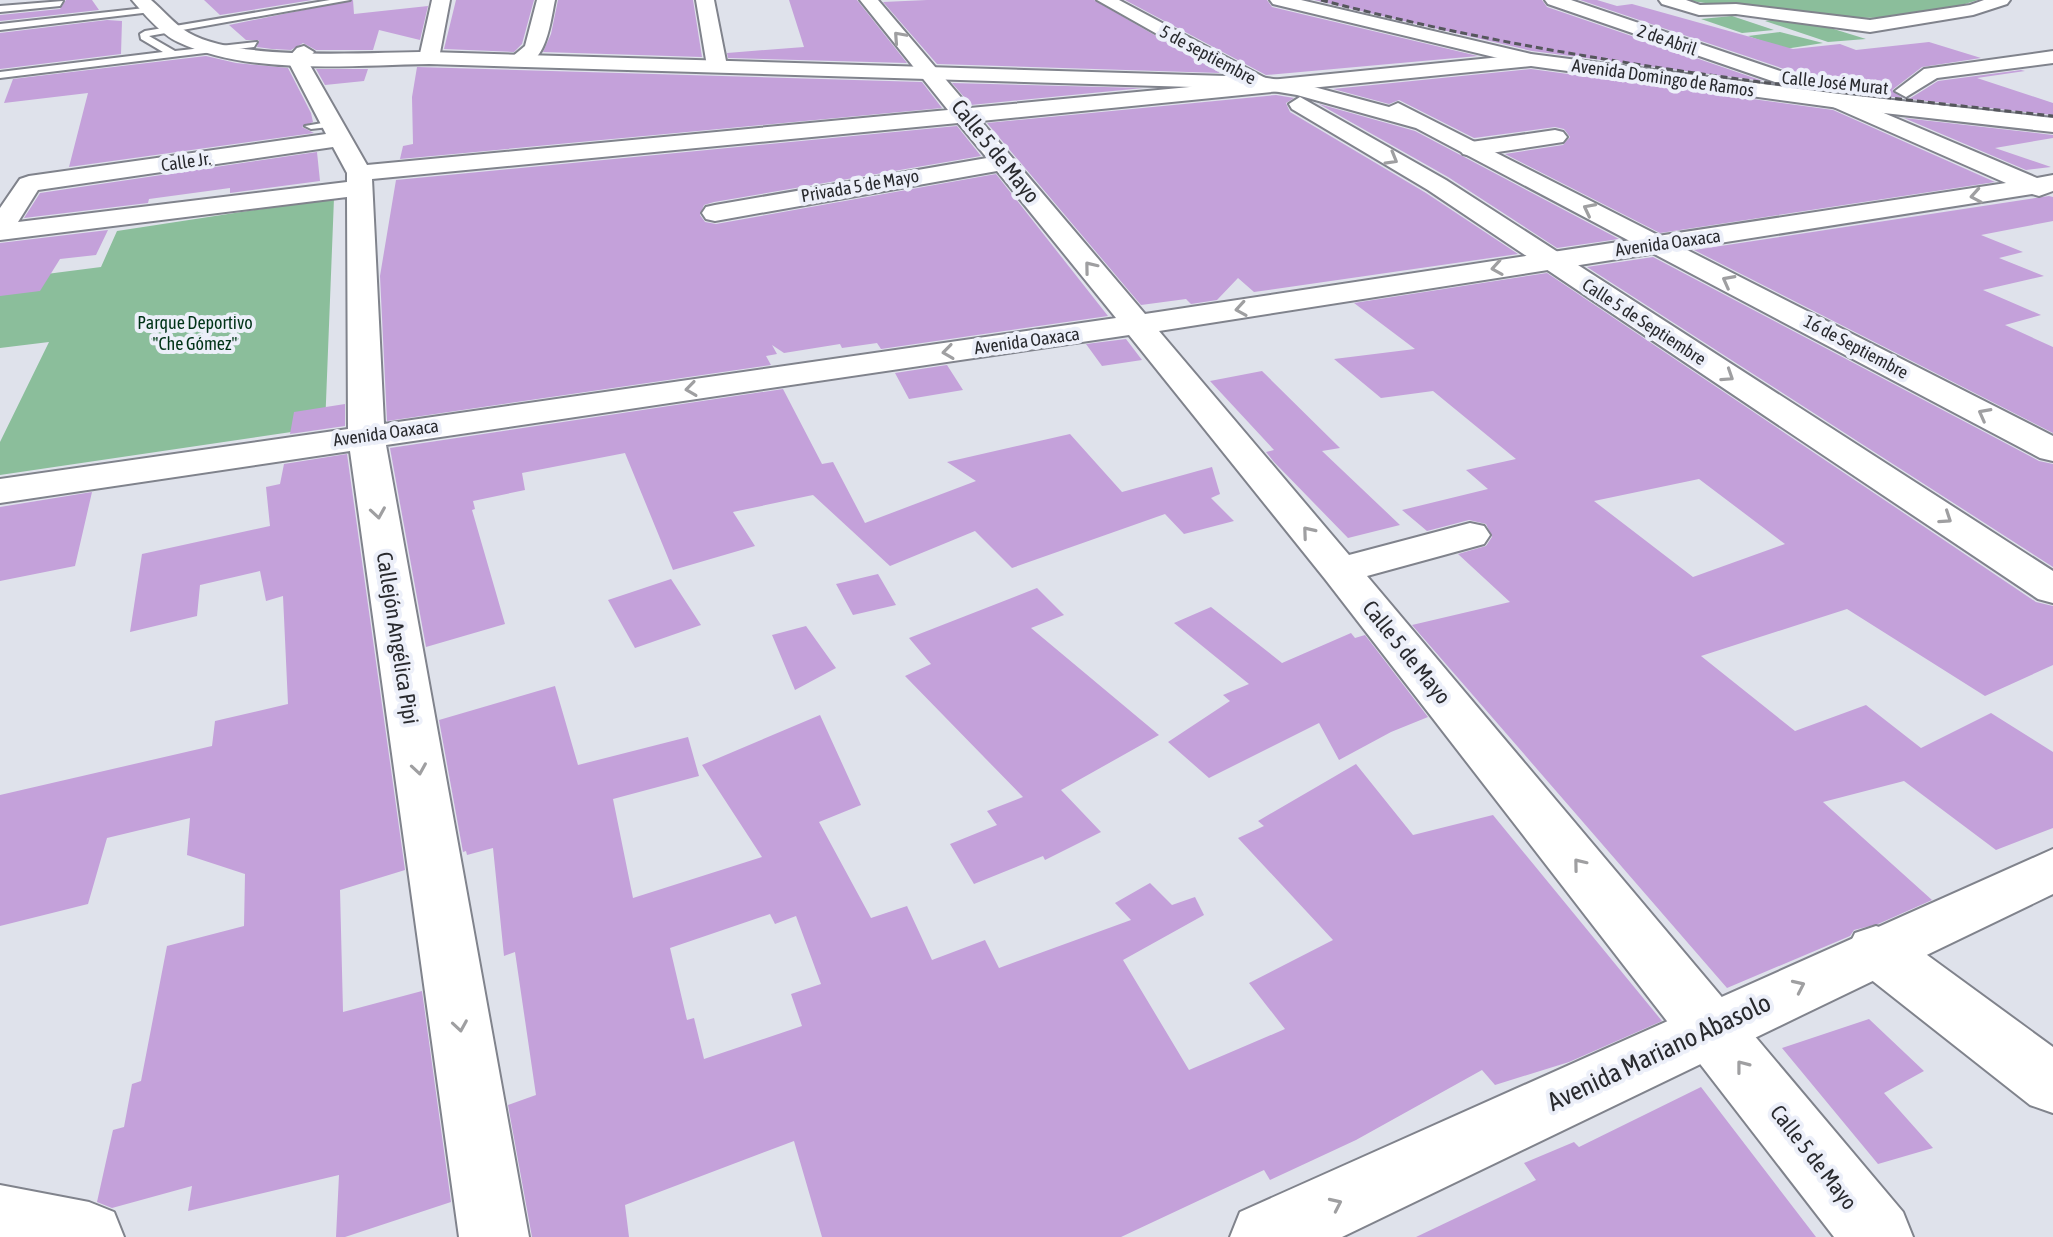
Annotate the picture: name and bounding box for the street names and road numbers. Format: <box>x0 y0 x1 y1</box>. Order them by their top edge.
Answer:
street label: 5 de septiembre <box>1157 20 1260 89</box>
street label: 2 de Abril <box>1635 20 1700 60</box>
street label: Avenida Domingo de Ramos <box>1571 54 1755 101</box>
street label: Calle José Murat <box>1781 66 1889 99</box>
street label: Calle 5 de Mayo <box>946 94 1046 208</box>
street label: Calle Jr. <box>160 148 212 175</box>
street label: Privada 5 de Mayo <box>799 165 921 206</box>
street label: Avenida Oaxaca <box>1614 225 1722 260</box>
street label: Calle 5 de Septiembre <box>1578 274 1710 369</box>
street label: 16 de Septiembre <box>1800 310 1912 383</box>
street label: Avenida Oaxaca <box>973 323 1081 358</box>
street label: Avenida Oaxaca <box>332 415 440 450</box>
street label: Callejón Angélica Pipi <box>372 550 424 726</box>
street label: Calle 5 de Mayo <box>1357 595 1457 709</box>
street label: Avenida Mariano Abasolo <box>1543 987 1775 1117</box>
street label: Calle 5 de Mayo <box>1765 1100 1863 1214</box>

